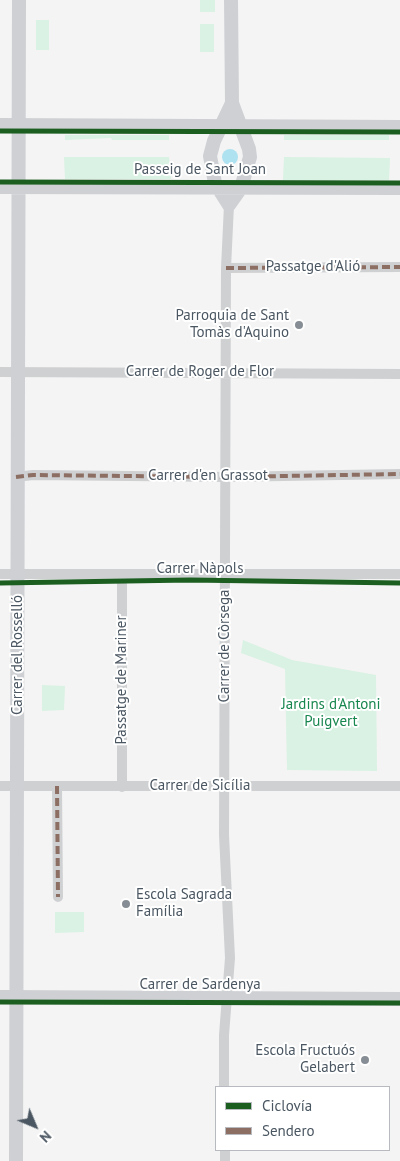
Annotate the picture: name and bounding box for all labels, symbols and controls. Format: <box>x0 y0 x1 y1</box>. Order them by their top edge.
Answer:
street label: Passeig de Sant Joan <box>134 161 266 179</box>
street label: Passatge d'Alió <box>266 258 360 276</box>
place label: Parroquia de Sant Tomàs d'Aquino <box>175 307 289 342</box>
marker: Parroquia de Sant Tomàs d'Aquino <box>293 319 305 331</box>
street label: Carrer de Roger de Flor <box>126 363 274 381</box>
street label: Carrer d'en Grassot <box>148 467 268 485</box>
street label: Carrer Nàpols <box>156 560 244 578</box>
street label: Carrer de Còrsega <box>216 590 234 702</box>
street label: Carrer del Rosselló <box>9 595 27 715</box>
street label: Passatge de Mariner <box>113 615 131 745</box>
park label: Jardins d'Antoni Puigvert <box>281 696 381 731</box>
street label: Carrer de Sicília <box>150 777 250 795</box>
place label: Escola Sagrada Família <box>136 886 232 921</box>
marker: Escola Sagrada Família <box>120 898 132 910</box>
street label: Carrer de Sardenya <box>139 976 261 994</box>
place label: Escola Fructuós Gelabert <box>255 1042 355 1077</box>
marker: Escola Fructuós Gelabert <box>359 1054 371 1066</box>
legend <box>215 1086 390 1151</box>
text: Ciclovía <box>262 1096 312 1115</box>
north arrow <box>10 1101 60 1151</box>
text: Sendero <box>262 1121 315 1140</box>
text: N <box>36 1127 55 1146</box>

